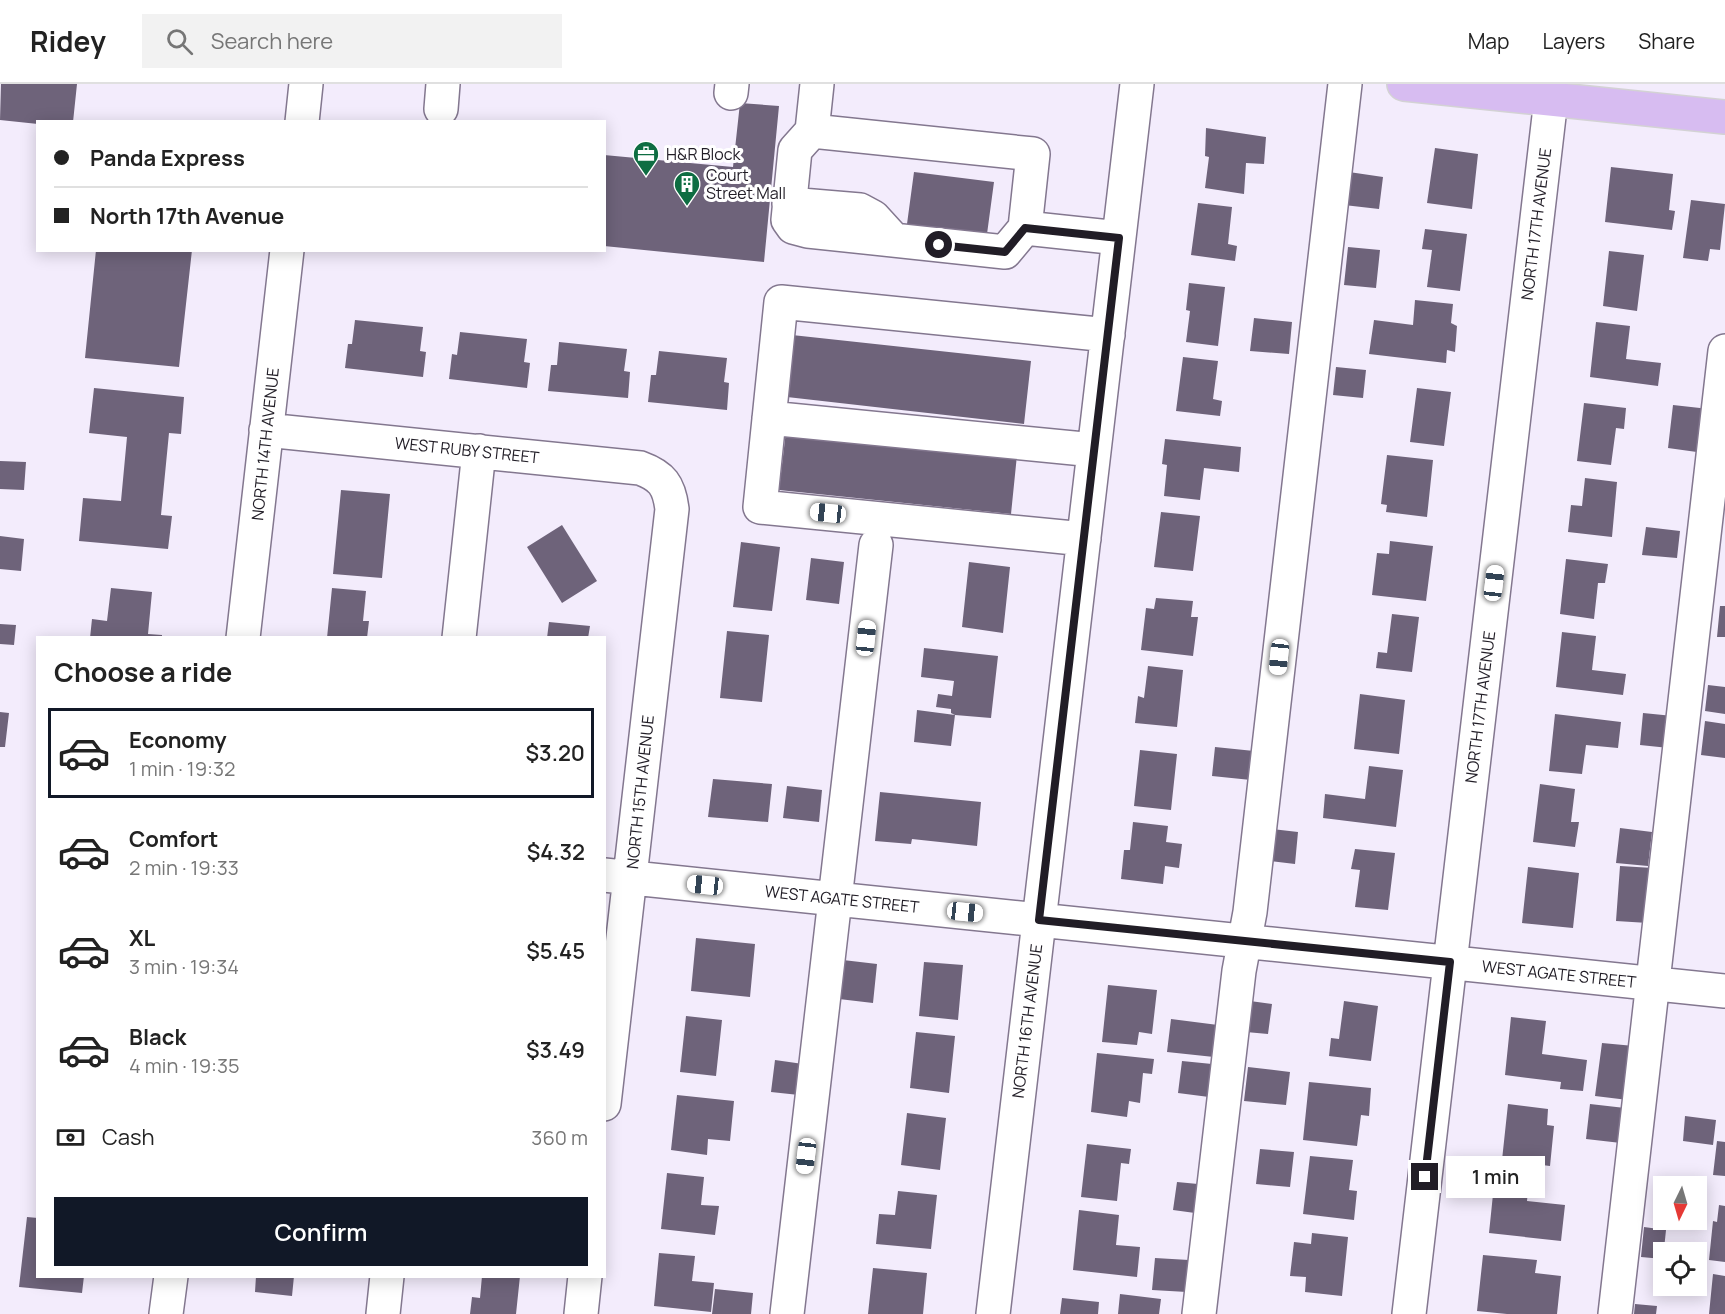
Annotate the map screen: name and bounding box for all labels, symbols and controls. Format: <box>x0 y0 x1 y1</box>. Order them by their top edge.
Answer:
search box <box>142 14 562 68</box>
text: Ridey <box>30 22 106 60</box>
icon: search <box>163 25 196 58</box>
text: Search here <box>211 26 333 56</box>
text: Map <box>1468 27 1509 55</box>
text: Layers <box>1542 27 1605 55</box>
text: Share <box>1638 27 1695 55</box>
office icon: H&R Block <box>631 139 661 177</box>
text: Panda Express <box>90 143 245 173</box>
place label: H&R Block <box>666 143 742 165</box>
street label: NORTH 17TH AVENUE <box>1516 147 1556 301</box>
place label: Court Street Mall <box>706 164 786 204</box>
building icon: Court Street Mall <box>672 169 702 207</box>
text: North 17th Avenue <box>90 201 284 231</box>
route start <box>925 231 952 258</box>
street label: NORTH 14TH AVENUE <box>246 366 284 522</box>
street label: WEST RUBY STREET <box>394 431 541 469</box>
car <box>809 502 847 524</box>
car <box>1483 564 1505 602</box>
car <box>855 619 877 657</box>
street label: NORTH 17TH AVENUE <box>1460 630 1500 784</box>
car <box>1268 638 1290 676</box>
text: Choose a ride <box>54 653 232 690</box>
street label: NORTH 15TH AVENUE <box>621 714 659 870</box>
text: Economy <box>129 725 227 755</box>
icon: car <box>57 726 111 780</box>
text: $3.20 <box>526 738 585 768</box>
text: 1 min · 19:32 <box>129 755 236 782</box>
text: Comfort <box>129 824 218 854</box>
icon: car <box>57 825 111 879</box>
text: $4.32 <box>527 837 585 867</box>
text: 2 min · 19:33 <box>129 854 239 881</box>
car <box>686 874 724 896</box>
street label: WEST AGATE STREET <box>764 880 921 918</box>
car <box>946 901 984 923</box>
text: XL <box>129 923 155 953</box>
icon: car <box>57 924 111 978</box>
text: $5.45 <box>526 936 585 966</box>
street label: NORTH 16TH AVENUE <box>1007 943 1047 1099</box>
text: 3 min · 19:34 <box>129 953 239 980</box>
street label: WEST AGATE STREET <box>1481 955 1638 993</box>
text: Black <box>129 1022 186 1052</box>
icon: car <box>57 1023 111 1077</box>
text: $3.49 <box>526 1035 585 1065</box>
text: 4 min · 19:35 <box>129 1052 240 1079</box>
icon: cash <box>54 1121 87 1154</box>
text: Cash <box>102 1122 155 1152</box>
text: 360 m <box>531 1124 588 1151</box>
car <box>795 1137 817 1175</box>
callout: 1 min <box>1446 1156 1545 1198</box>
route end <box>1411 1163 1438 1190</box>
text: 1 min <box>1472 1163 1519 1190</box>
north arrow <box>1653 1176 1707 1230</box>
map controls <box>1653 1176 1707 1296</box>
button: Confirm <box>54 1197 588 1266</box>
button: locate <box>1653 1242 1707 1296</box>

